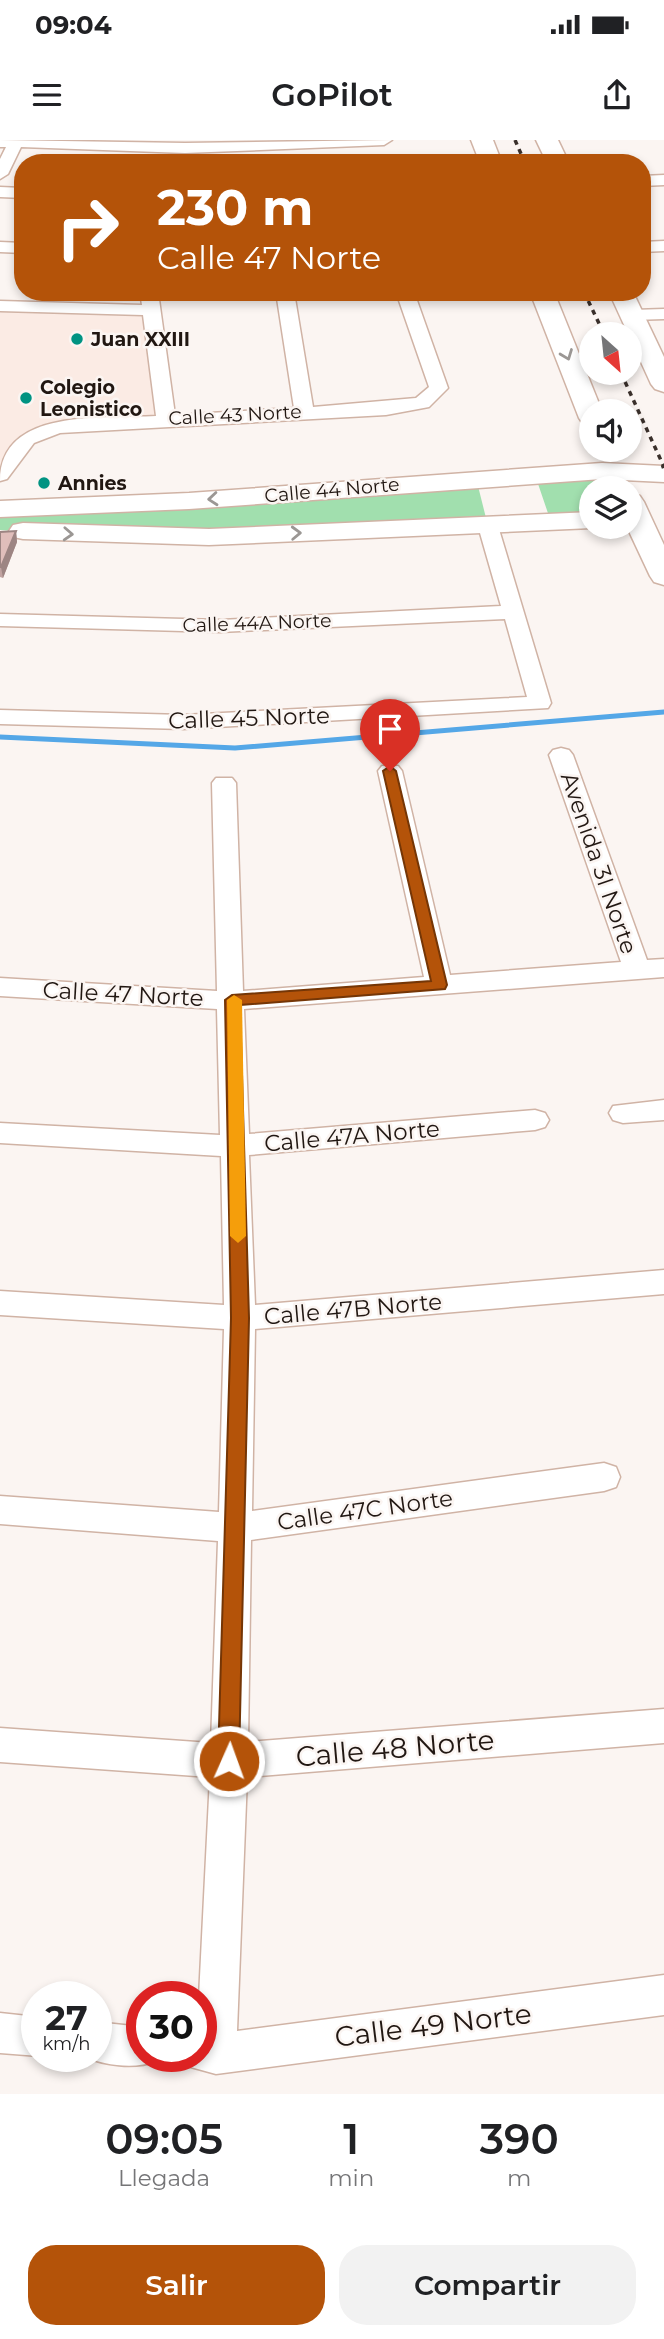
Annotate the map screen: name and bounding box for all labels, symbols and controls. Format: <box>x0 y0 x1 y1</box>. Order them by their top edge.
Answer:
text: 09:04 <box>35 9 112 41</box>
text: GoPilot <box>271 75 393 114</box>
icon: menu <box>28 76 66 114</box>
icon: share <box>598 76 636 114</box>
text: 230 m <box>157 178 313 237</box>
icon: right <box>42 182 133 273</box>
text: Calle 47 Norte <box>157 238 381 277</box>
north arrow <box>579 322 642 385</box>
map controls <box>579 322 642 539</box>
place label: Juan XXIII <box>90 328 190 351</box>
marker: Juan XXIII <box>69 331 85 347</box>
one-way arrow <box>559 348 573 360</box>
place label: Colegio Leonistico <box>40 376 142 421</box>
marker: Colegio Leonistico <box>18 390 34 406</box>
button: sound <box>579 399 642 462</box>
street label: Calle 43 Norte <box>168 400 302 430</box>
place label: Annies <box>57 472 127 495</box>
street label: Calle 44 Norte <box>264 473 400 507</box>
marker: Annies <box>36 475 52 491</box>
button: layers <box>579 476 642 539</box>
one-way arrow <box>207 491 218 506</box>
one-way arrow <box>63 526 74 541</box>
one-way arrow <box>290 526 301 541</box>
street label: Calle 44A Norte <box>182 609 332 637</box>
pin <box>360 699 420 771</box>
street label: Calle 45 Norte <box>168 701 330 735</box>
icon: arrive <box>371 710 409 748</box>
street label: Avenida 3I Norte <box>555 768 643 958</box>
street label: Calle 47 Norte <box>42 976 204 1012</box>
street label: Calle 47A Norte <box>263 1114 441 1158</box>
street label: Calle 47B Norte <box>263 1287 443 1331</box>
street label: Calle 47C Norte <box>275 1484 455 1536</box>
street label: Calle 48 Norte <box>294 1722 496 1774</box>
position arrow <box>192 1724 266 1798</box>
speed limit sign: 30 <box>126 1981 217 2072</box>
text: 27 <box>45 1996 88 2039</box>
street label: Calle 49 Norte <box>333 1996 533 2054</box>
text: km/h <box>42 2033 91 2055</box>
text: 09:05 <box>105 2113 223 2165</box>
text: 1 <box>343 2113 359 2165</box>
text: 390 <box>480 2113 559 2165</box>
text: Llegada <box>118 2164 210 2192</box>
text: min <box>328 2164 374 2192</box>
text: m <box>507 2164 531 2192</box>
button: Salir <box>28 2245 325 2325</box>
button: Compartir <box>339 2245 636 2325</box>

